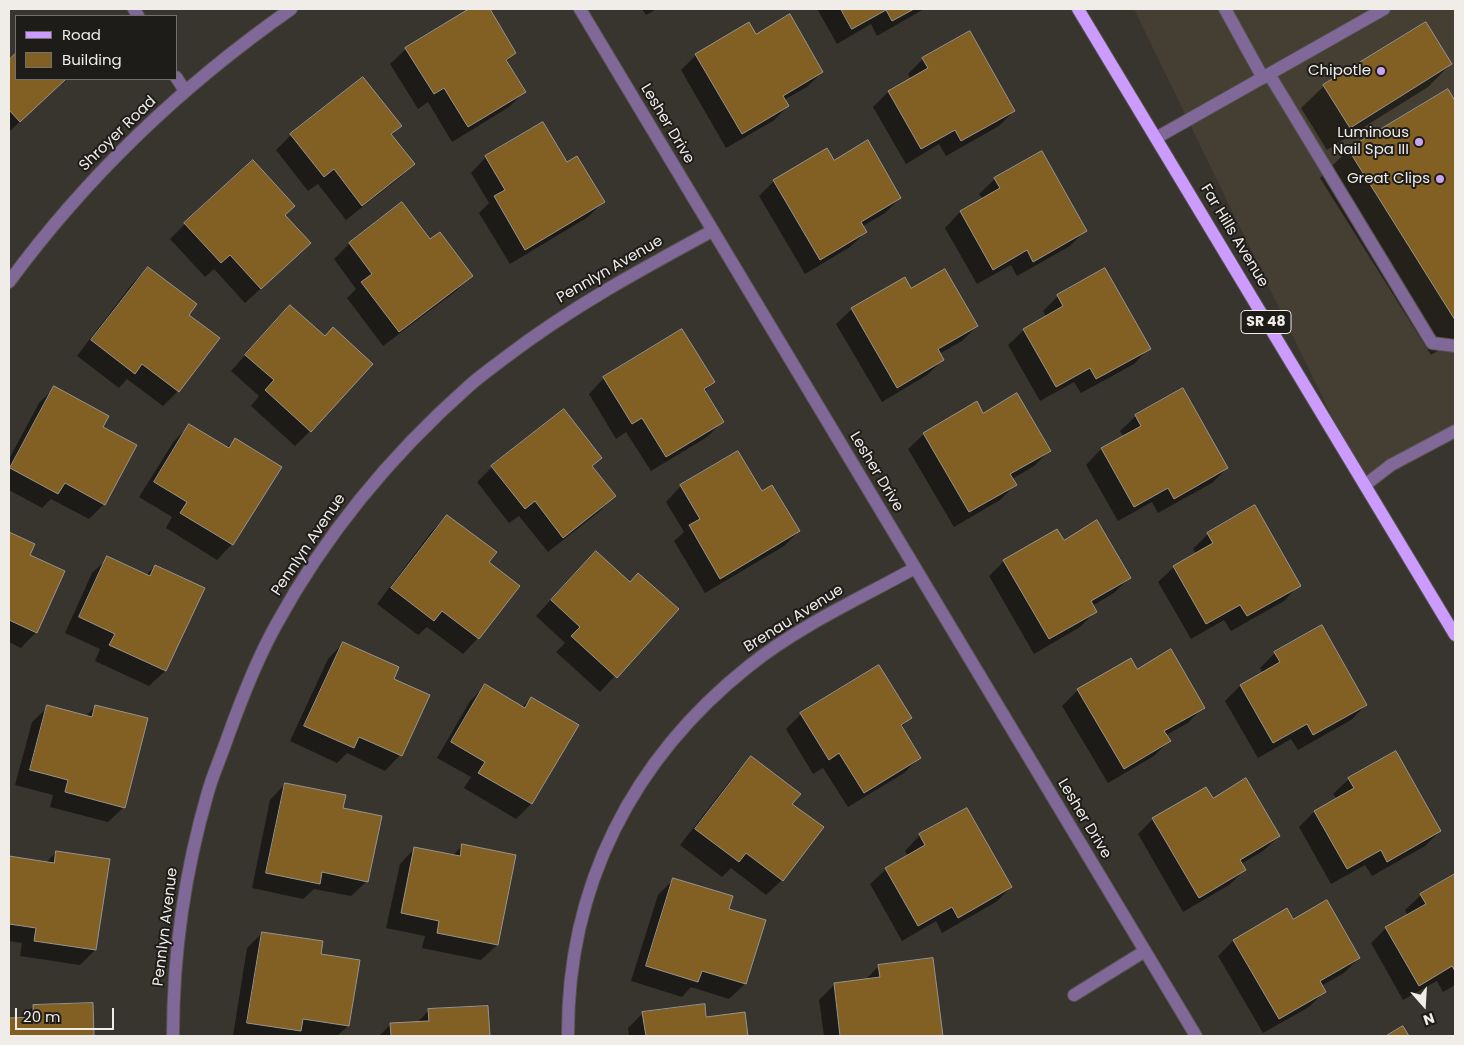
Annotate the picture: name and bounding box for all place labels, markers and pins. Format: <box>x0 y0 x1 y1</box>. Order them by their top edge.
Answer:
place label: Chipotle <box>1308 62 1371 80</box>
marker: Chipotle <box>1375 65 1387 77</box>
place label: Luminous Nail Spa III <box>1333 124 1409 159</box>
marker: Luminous Nail Spa III <box>1413 136 1425 148</box>
place label: Great Clips <box>1347 170 1430 188</box>
marker: Great Clips <box>1434 173 1446 185</box>

